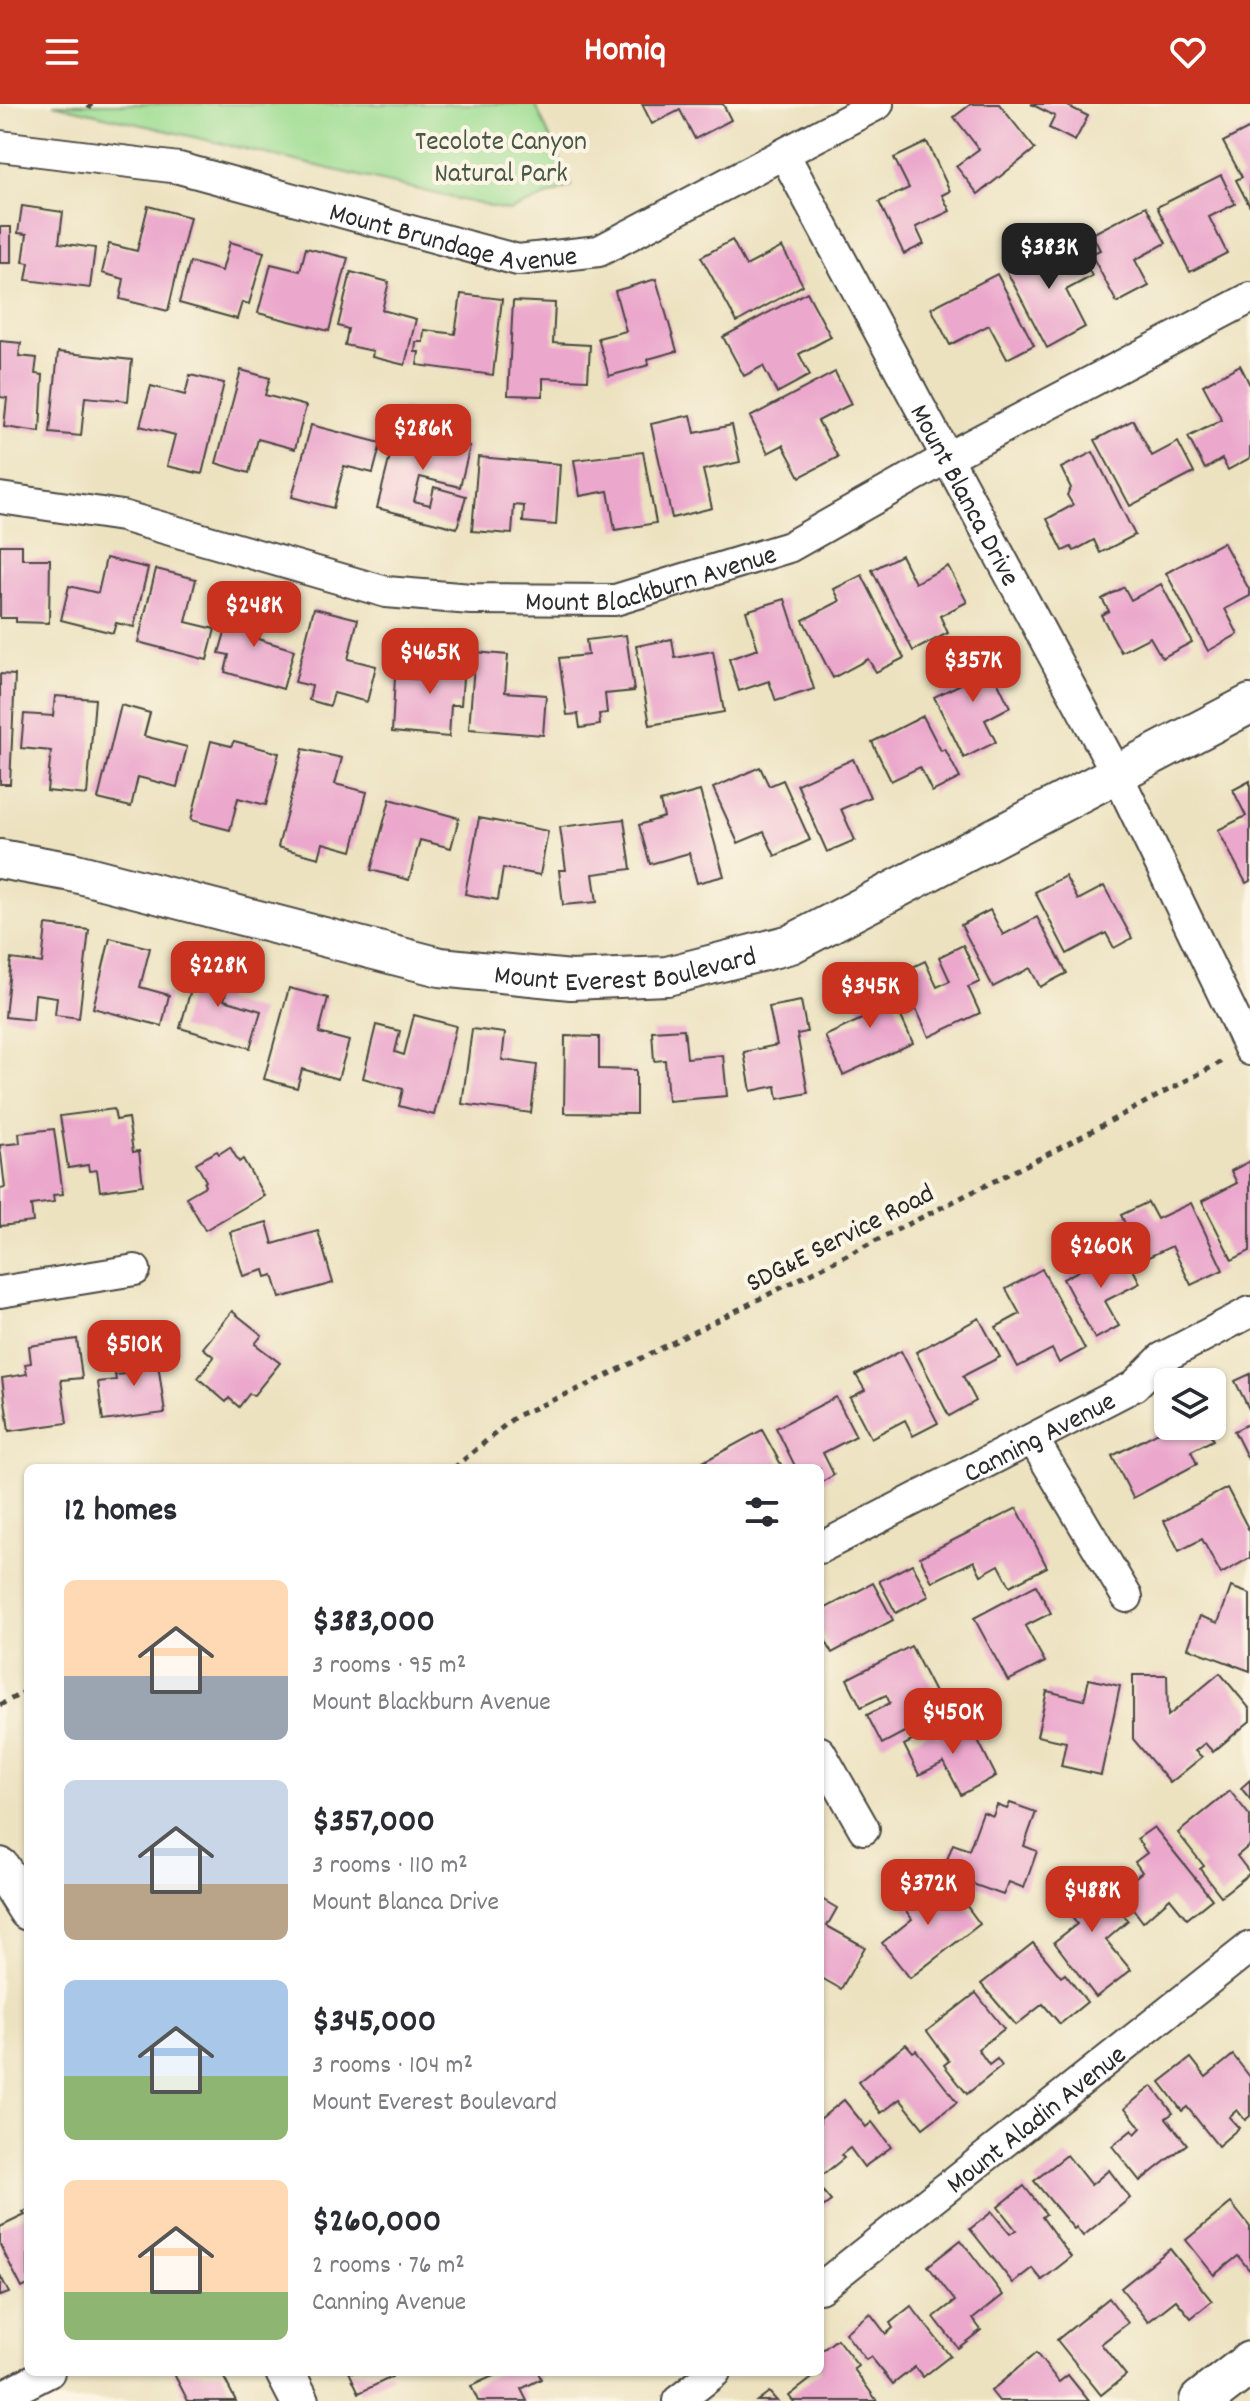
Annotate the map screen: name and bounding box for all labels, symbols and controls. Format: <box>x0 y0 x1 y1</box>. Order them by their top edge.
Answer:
text: Homiq <box>584 26 666 78</box>
icon: menu <box>40 30 84 74</box>
icon: heart <box>1166 30 1210 74</box>
park label: Tecolote Canyon Natural Park <box>415 124 587 196</box>
street label: Mount Brundage Avenue <box>324 195 579 285</box>
pin: $383K <box>993 223 1105 291</box>
text: $383K <box>1020 230 1078 267</box>
street label: Mount Blanca Drive <box>897 398 1028 595</box>
pin: $286K <box>367 404 479 472</box>
text: $286K <box>393 411 453 448</box>
street label: Mount Blackburn Avenue <box>525 537 782 625</box>
pin: $248K <box>198 581 310 649</box>
text: $248K <box>225 588 283 625</box>
pin: $465K <box>374 628 486 696</box>
text: $465K <box>400 635 460 672</box>
pin: $357K <box>917 636 1029 704</box>
text: $357K <box>944 643 1002 680</box>
street label: Mount Everest Boulevard <box>492 939 761 1005</box>
pin: $228K <box>162 941 274 1009</box>
text: $228K <box>189 948 247 985</box>
pin: $345K <box>814 962 926 1030</box>
text: $345K <box>840 969 900 1006</box>
street label: SDG&E Service Road <box>740 1176 942 1305</box>
pin: $260K <box>1045 1222 1157 1290</box>
text: $260K <box>1069 1229 1133 1266</box>
pin: $510K <box>78 1320 190 1388</box>
text: $510K <box>105 1327 163 1364</box>
map controls <box>1154 1368 1226 1440</box>
button: layers <box>1154 1368 1226 1440</box>
street label: Canning Avenue <box>958 1384 1124 1496</box>
text: 12 homes <box>64 1488 177 1537</box>
icon: filters <box>740 1490 784 1534</box>
text: $383,000 <box>312 1599 435 1648</box>
icon: home <box>128 1612 224 1708</box>
text: 3 rooms · 95 m² <box>312 1648 466 1685</box>
text: Mount Blackburn Avenue <box>312 1685 551 1722</box>
pin: $450K <box>897 1688 1009 1756</box>
text: $450K <box>922 1695 984 1732</box>
text: $357,000 <box>312 1799 435 1848</box>
icon: home <box>128 1812 224 1908</box>
text: 3 rooms · 110 m² <box>312 1848 468 1885</box>
pin: $372K <box>872 1859 984 1927</box>
text: $372K <box>899 1866 957 1903</box>
pin: $488K <box>1036 1866 1148 1934</box>
text: $488K <box>1064 1873 1120 1910</box>
text: Mount Blanca Drive <box>312 1885 499 1922</box>
text: $345,000 <box>312 1999 436 2048</box>
icon: home <box>128 2012 224 2108</box>
street label: Mount Aladin Avenue <box>939 2038 1136 2206</box>
text: 3 rooms · 104 m² <box>312 2048 473 2085</box>
text: Mount Everest Boulevard <box>312 2085 557 2122</box>
text: $260,000 <box>312 2199 441 2248</box>
icon: home <box>128 2212 224 2308</box>
text: 2 rooms · 76 m² <box>312 2248 465 2285</box>
text: Canning Avenue <box>312 2285 466 2322</box>

